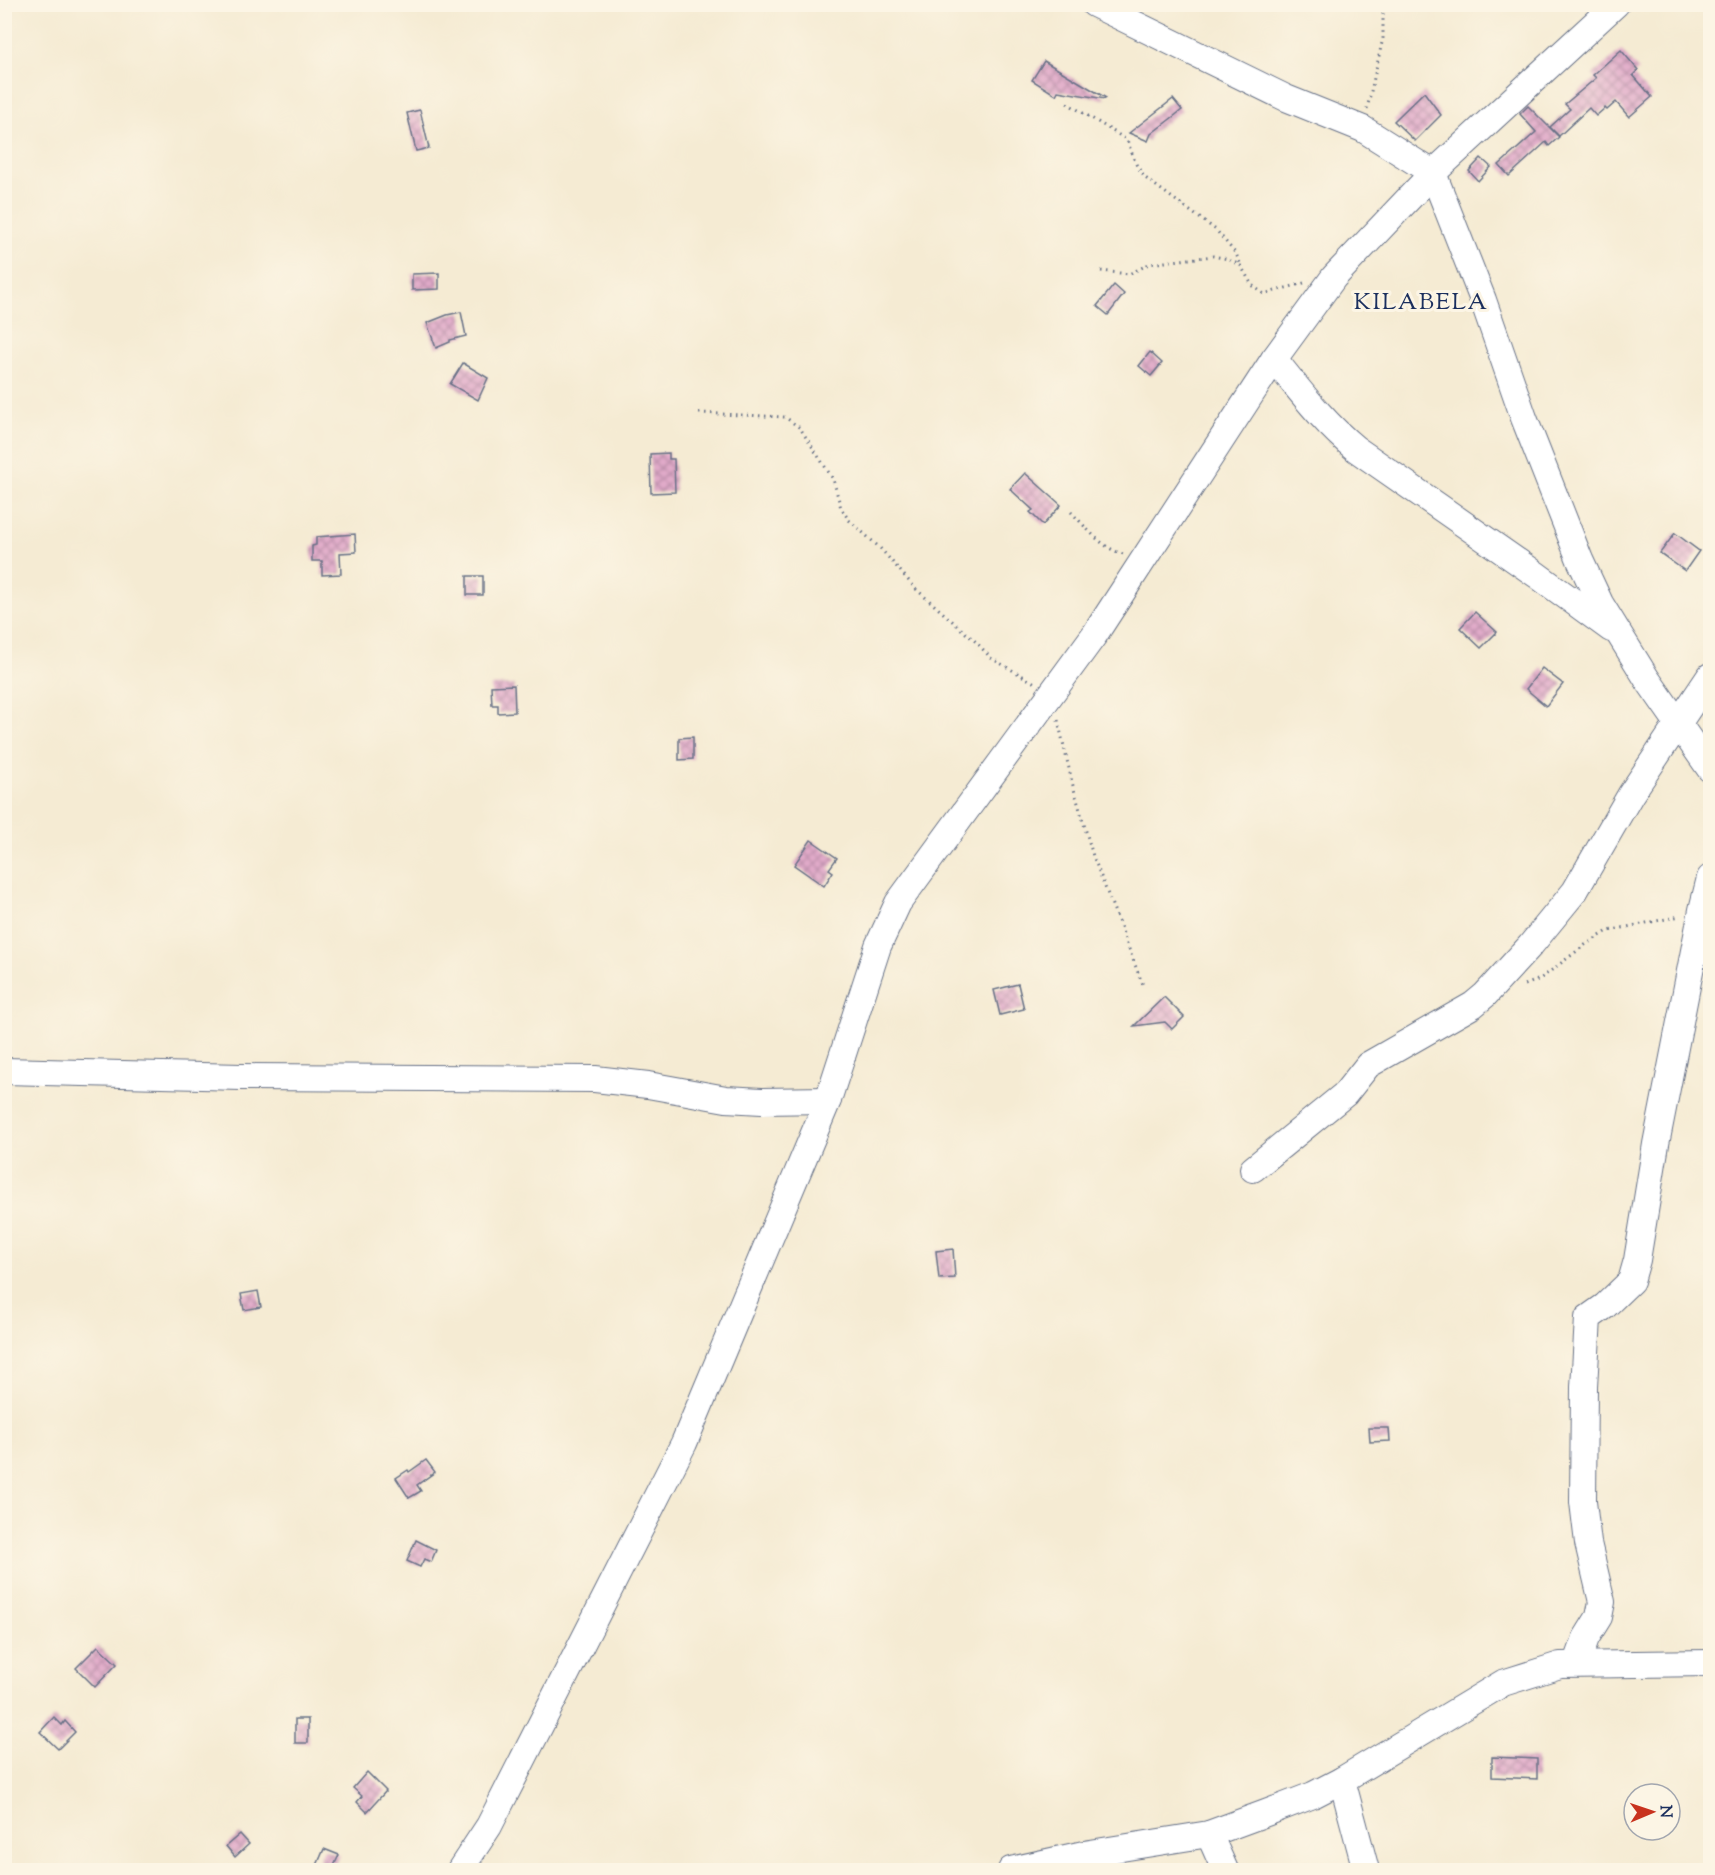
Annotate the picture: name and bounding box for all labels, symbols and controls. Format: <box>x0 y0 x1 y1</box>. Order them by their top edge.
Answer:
district label: KILABELA <box>1354 286 1488 320</box>
north arrow <box>1622 1782 1682 1842</box>
text: N <box>1653 1805 1676 1819</box>

